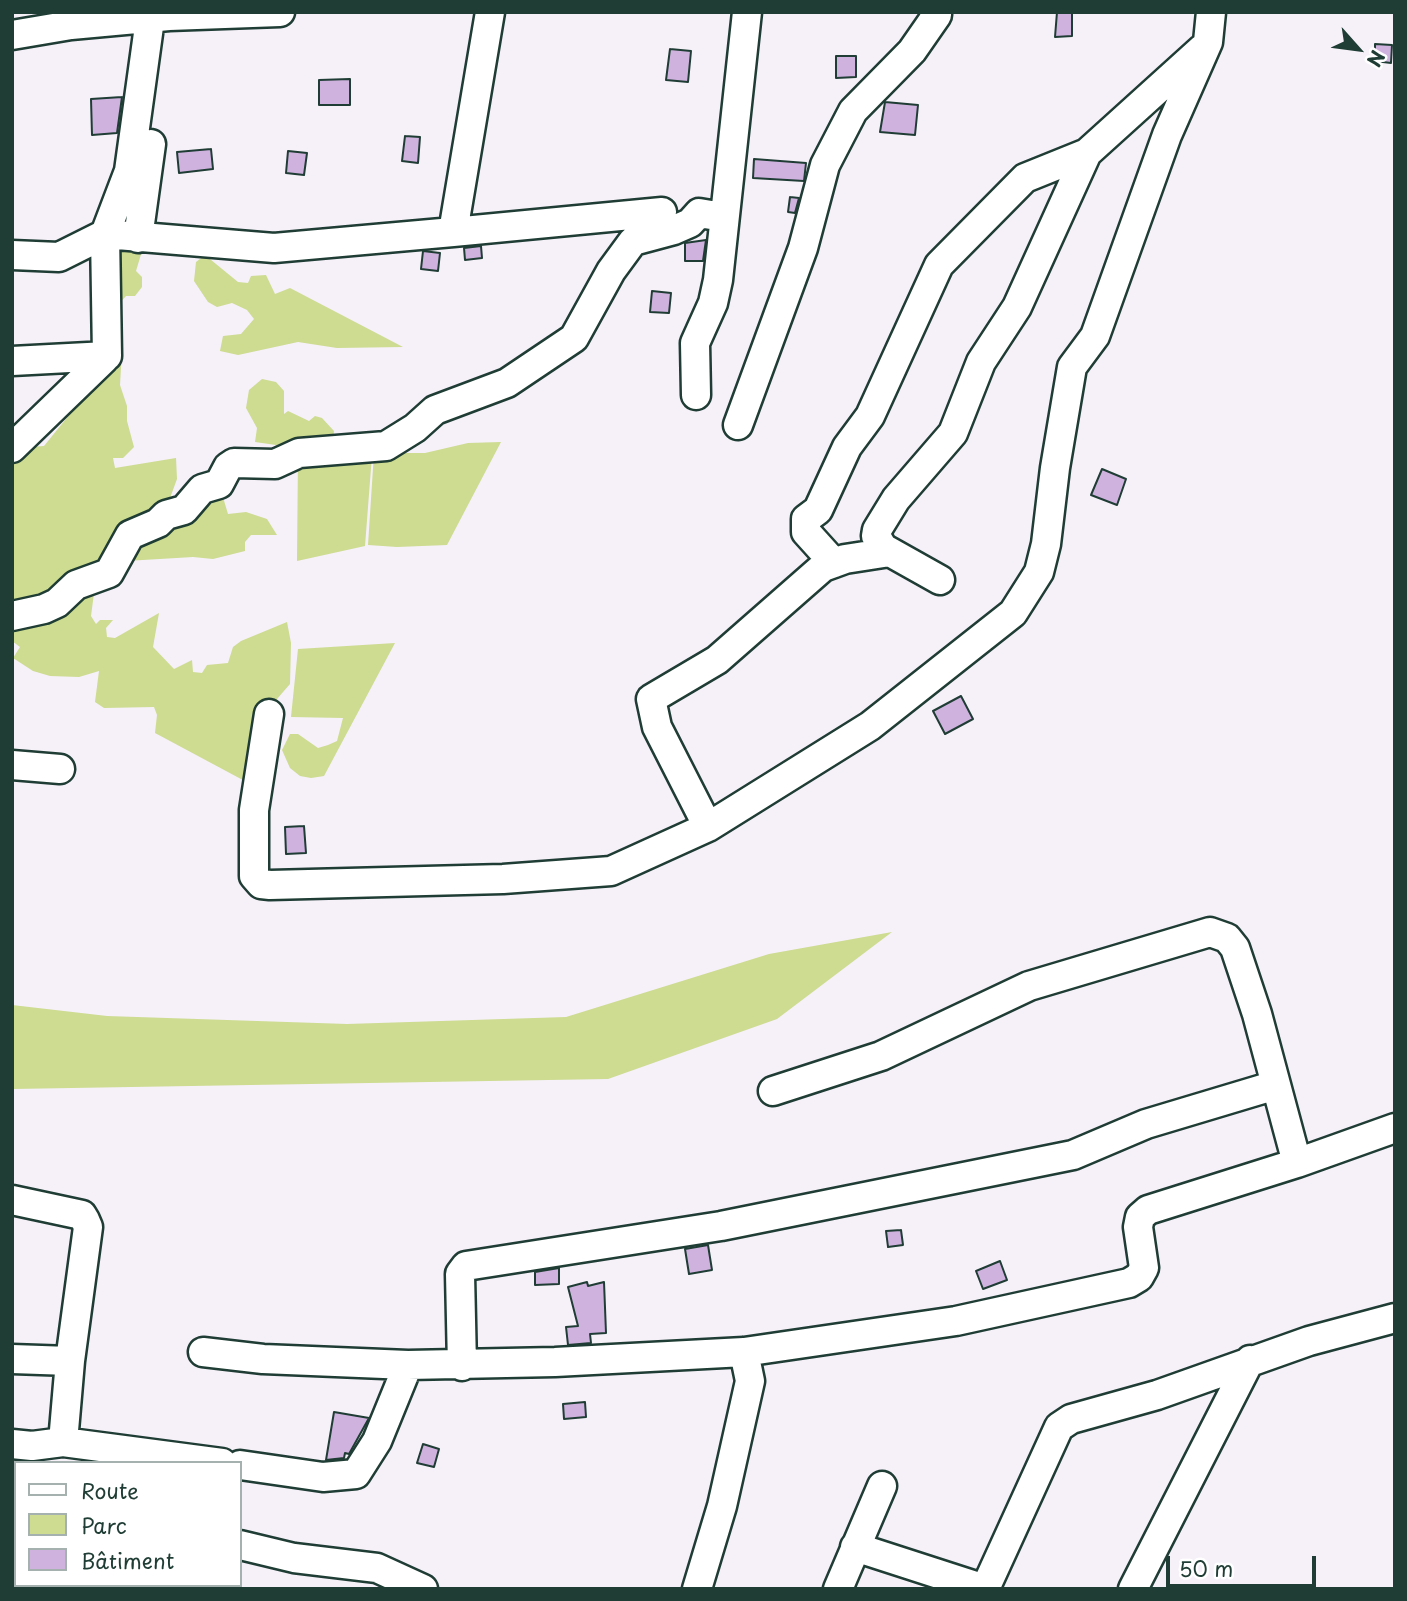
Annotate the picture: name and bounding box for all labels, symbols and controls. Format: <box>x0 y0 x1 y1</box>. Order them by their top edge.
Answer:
north arrow <box>1323 14 1393 84</box>
text: N <box>1361 46 1392 72</box>
legend <box>14 1461 242 1587</box>
text: Route <box>81 1474 139 1506</box>
text: Parc <box>81 1509 127 1541</box>
scale bar <box>1169 1542 1320 1586</box>
text: Bâtiment <box>81 1544 174 1576</box>
text: 50 m <box>1179 1552 1233 1584</box>

